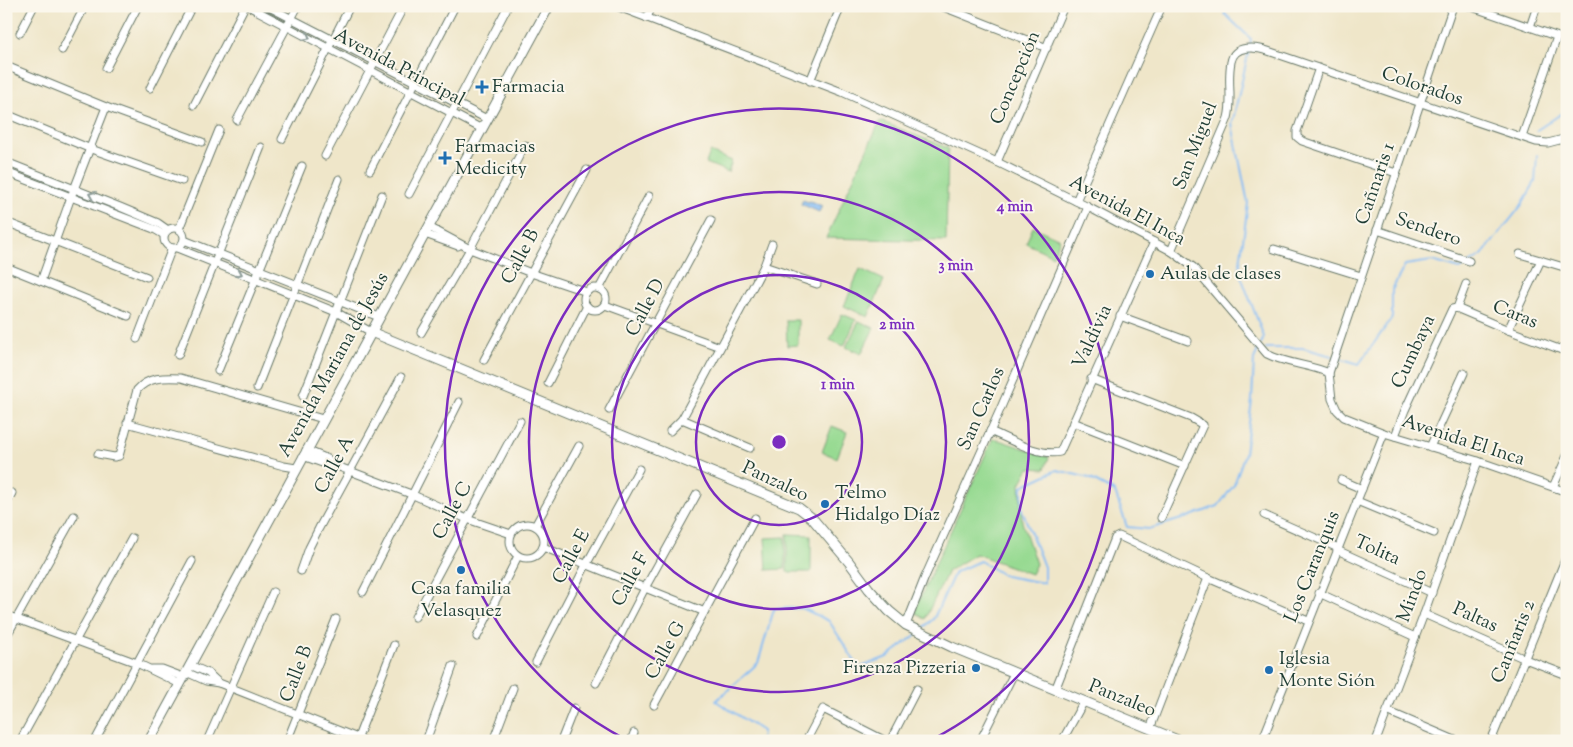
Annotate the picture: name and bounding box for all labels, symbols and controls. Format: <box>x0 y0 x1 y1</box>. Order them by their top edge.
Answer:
street label: Avenida Principal <box>329 22 469 114</box>
street label: Concepción <box>984 27 1048 129</box>
one-way arrow <box>301 31 310 41</box>
street label: Colorados <box>1378 60 1466 114</box>
place label: Farmacia <box>492 74 565 101</box>
marker: Farmacia <box>476 81 488 93</box>
street label: San Miguel <box>1167 98 1225 194</box>
place label: Farmacias Medicity <box>455 134 535 183</box>
street label: Cañnaris 1 <box>1349 139 1403 229</box>
marker: Farmacias Medicity <box>439 152 451 164</box>
street label: Avenida El Inca <box>1064 169 1190 253</box>
one-way arrow <box>88 191 97 202</box>
text: 4 min <box>996 197 1033 218</box>
street label: Sendero <box>1391 206 1465 254</box>
street label: Calle B <box>495 225 547 289</box>
text: 3 min <box>939 256 974 277</box>
place label: Aulas de clases <box>1160 261 1281 288</box>
one-way arrow <box>234 267 243 277</box>
street label: Avenida Mariana de Jesús <box>272 268 396 462</box>
marker: Aulas de clases <box>1144 268 1156 280</box>
street label: Calle D <box>619 274 673 342</box>
street label: Caras <box>1488 294 1542 336</box>
street label: Valdivia <box>1066 300 1120 374</box>
street label: Cumbaya <box>1385 310 1443 393</box>
text: 2 min <box>879 315 915 336</box>
street label: San Carlos <box>952 363 1012 455</box>
text: 1 min <box>821 375 855 396</box>
street label: Avenida El Inca <box>1398 408 1528 474</box>
street label: Calle A <box>308 431 362 499</box>
centre of rings <box>770 433 788 451</box>
street label: Panzaleo <box>737 455 813 509</box>
street label: Calle C <box>426 477 480 545</box>
place label: Telmo Hidalgo Díaz <box>835 480 940 529</box>
marker: Telmo Hidalgo Díaz <box>819 498 831 510</box>
street label: Los Caranquis <box>1278 507 1348 627</box>
street label: Calle E <box>546 524 598 589</box>
street label: Tolita <box>1350 529 1405 573</box>
street label: Calle F <box>606 548 657 612</box>
marker: Casa familia Velasquez <box>455 564 467 576</box>
street label: Mindo <box>1391 566 1435 626</box>
place label: Casa familia Velasquez <box>411 576 511 625</box>
street label: Paltas <box>1448 596 1502 640</box>
street label: Canñaris 2 <box>1485 596 1543 688</box>
street label: Calle G <box>639 617 693 685</box>
street label: Calle B <box>274 642 320 706</box>
place label: Iglesia Monte Sión <box>1279 646 1375 695</box>
place label: Firenza Pizzeria <box>843 655 966 682</box>
marker: Firenza Pizzeria <box>970 662 982 674</box>
marker: Iglesia Monte Sión <box>1263 664 1275 676</box>
street label: Panzaleo <box>1084 673 1160 725</box>

